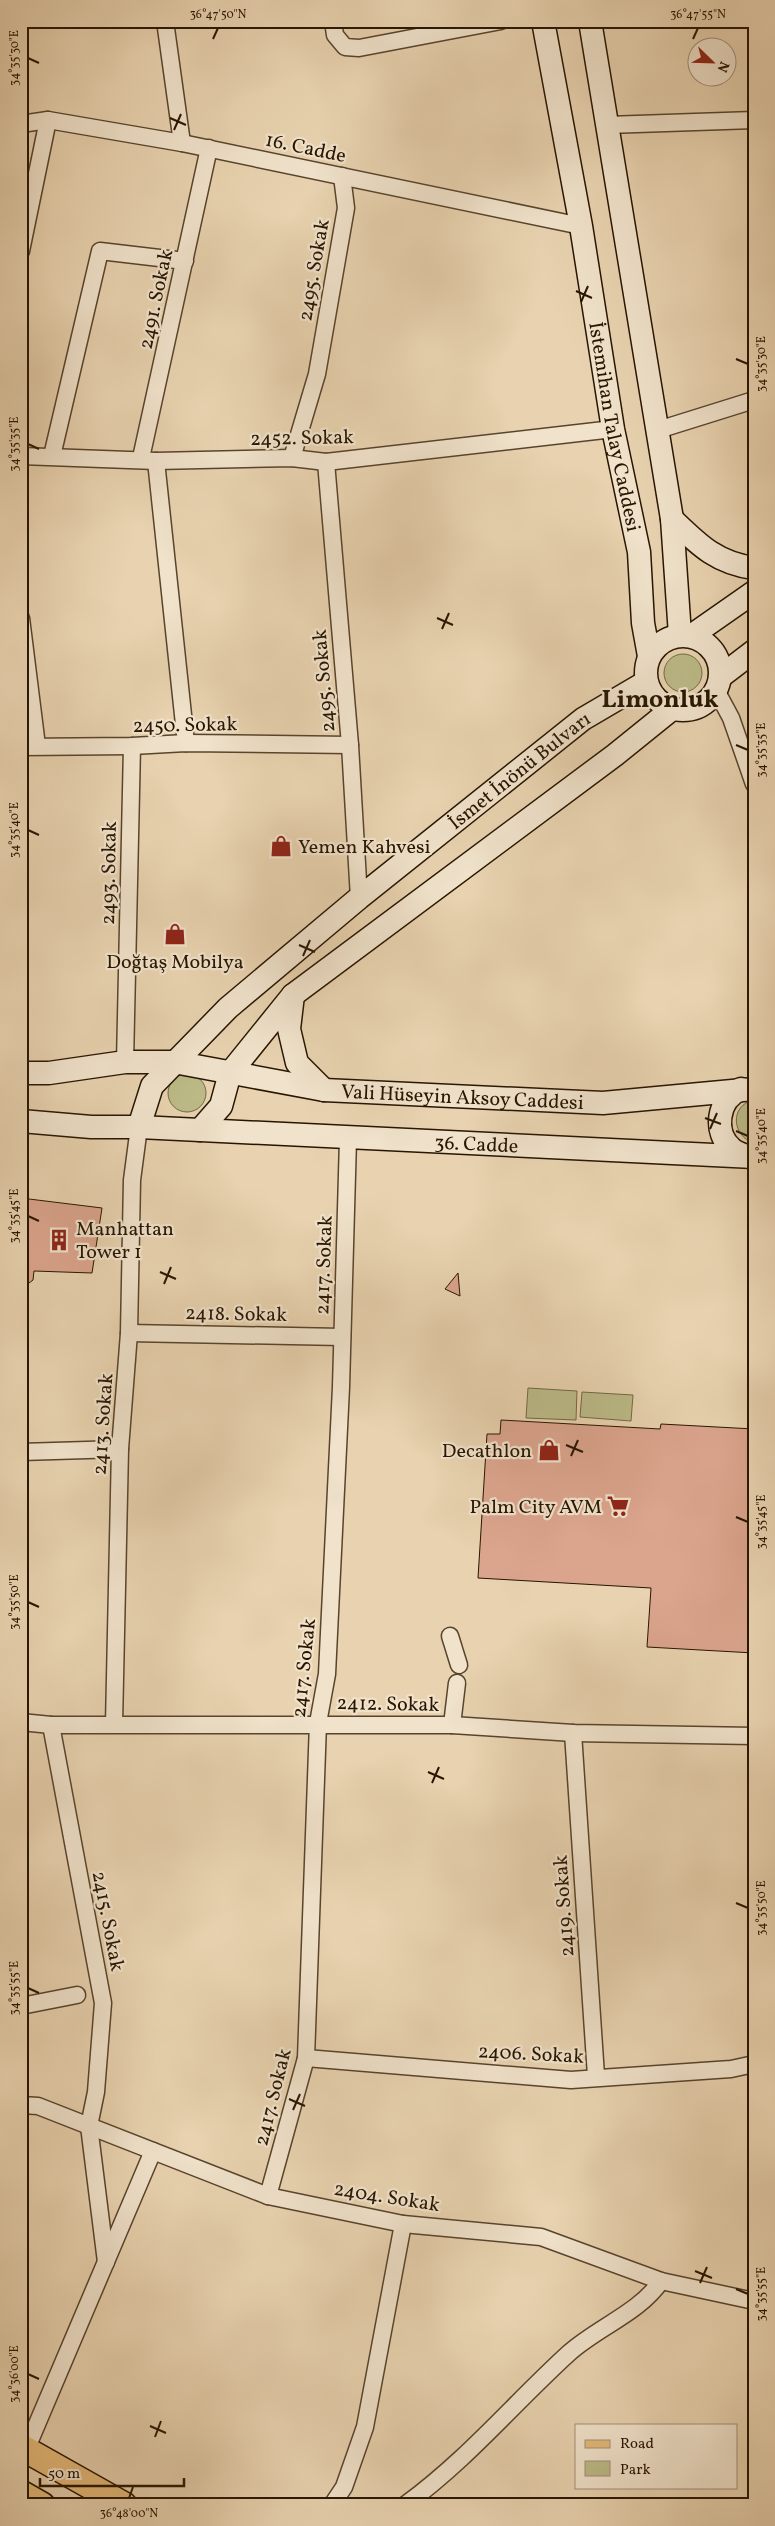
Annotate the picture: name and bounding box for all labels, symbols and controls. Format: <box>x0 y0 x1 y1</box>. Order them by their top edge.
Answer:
text: 36°47'50"N <box>190 7 246 23</box>
text: 36°47'55"N <box>670 7 726 23</box>
text: 34°35'30"E <box>7 30 23 86</box>
north arrow <box>688 38 738 88</box>
text: N <box>712 58 733 75</box>
street label: 16. Cadde <box>263 127 348 171</box>
street label: 2495. Sokak <box>292 217 338 324</box>
street label: 2491. Sokak <box>133 247 181 352</box>
street label: İstemihan Talay Caddesi <box>580 320 646 534</box>
text: 34°35'30"E <box>754 336 770 392</box>
text: 34°35'35"E <box>7 416 23 472</box>
street label: 2452. Sokak <box>250 424 354 454</box>
street label: 2495. Sokak <box>307 628 343 733</box>
district label: Limonluk <box>601 683 719 718</box>
street label: İsmet İnönü Bulvarı <box>443 706 596 837</box>
street label: 2450. Sokak <box>132 711 238 741</box>
text: 34°35'35"E <box>754 722 770 778</box>
text: 34°35'40"E <box>7 802 23 858</box>
street label: 2493. Sokak <box>95 821 125 925</box>
shop icon: Yemen Kahvesi <box>268 833 294 859</box>
place label: Yemen Kahvesi <box>298 834 430 862</box>
shop icon: Doğtaş Mobilya <box>162 921 188 947</box>
place label: Doğtaş Mobilya <box>106 949 244 977</box>
street label: Vali Hüseyin Aksoy Caddesi <box>340 1079 584 1118</box>
text: 34°35'40"E <box>754 1108 770 1164</box>
street label: 36. Cadde <box>434 1129 519 1161</box>
text: 34°35'45"E <box>7 1189 23 1243</box>
street label: 2417. Sokak <box>309 1215 341 1315</box>
place label: Manhattan Tower 1 <box>76 1216 174 1267</box>
building icon: Manhattan Tower 1 <box>46 1227 72 1253</box>
street label: 2418. Sokak <box>185 1300 287 1330</box>
street label: 2413. Sokak <box>86 1372 122 1476</box>
shop icon: Decathlon <box>536 1437 562 1463</box>
place label: Decathlon <box>442 1438 532 1466</box>
supermarket icon: Palm City AVM <box>605 1493 631 1519</box>
place label: Palm City AVM <box>469 1494 602 1522</box>
text: 34°35'45"E <box>754 1495 770 1549</box>
text: 34°35'50"E <box>7 1574 23 1630</box>
street label: 2417. Sokak <box>286 1617 324 1719</box>
street label: 2412. Sokak <box>336 1690 440 1720</box>
street label: 2419. Sokak <box>547 1854 583 1958</box>
street label: 2415. Sokak <box>84 1869 130 1974</box>
text: 34°35'50"E <box>754 1880 770 1936</box>
text: 34°35'55"E <box>7 1961 23 2015</box>
street label: 2406. Sokak <box>477 2038 585 2072</box>
street label: 2417. Sokak <box>248 2046 300 2149</box>
street label: 2404. Sokak <box>332 2176 442 2220</box>
text: 34°35'55"E <box>754 2267 770 2321</box>
text: 34°36'00"E <box>7 2345 23 2403</box>
legend <box>575 2424 738 2488</box>
text: Road <box>620 2434 654 2455</box>
scale bar <box>40 2456 184 2488</box>
text: Park <box>620 2460 651 2481</box>
text: 50 m <box>48 2464 80 2485</box>
text: 36°48'00"N <box>100 2506 158 2522</box>

